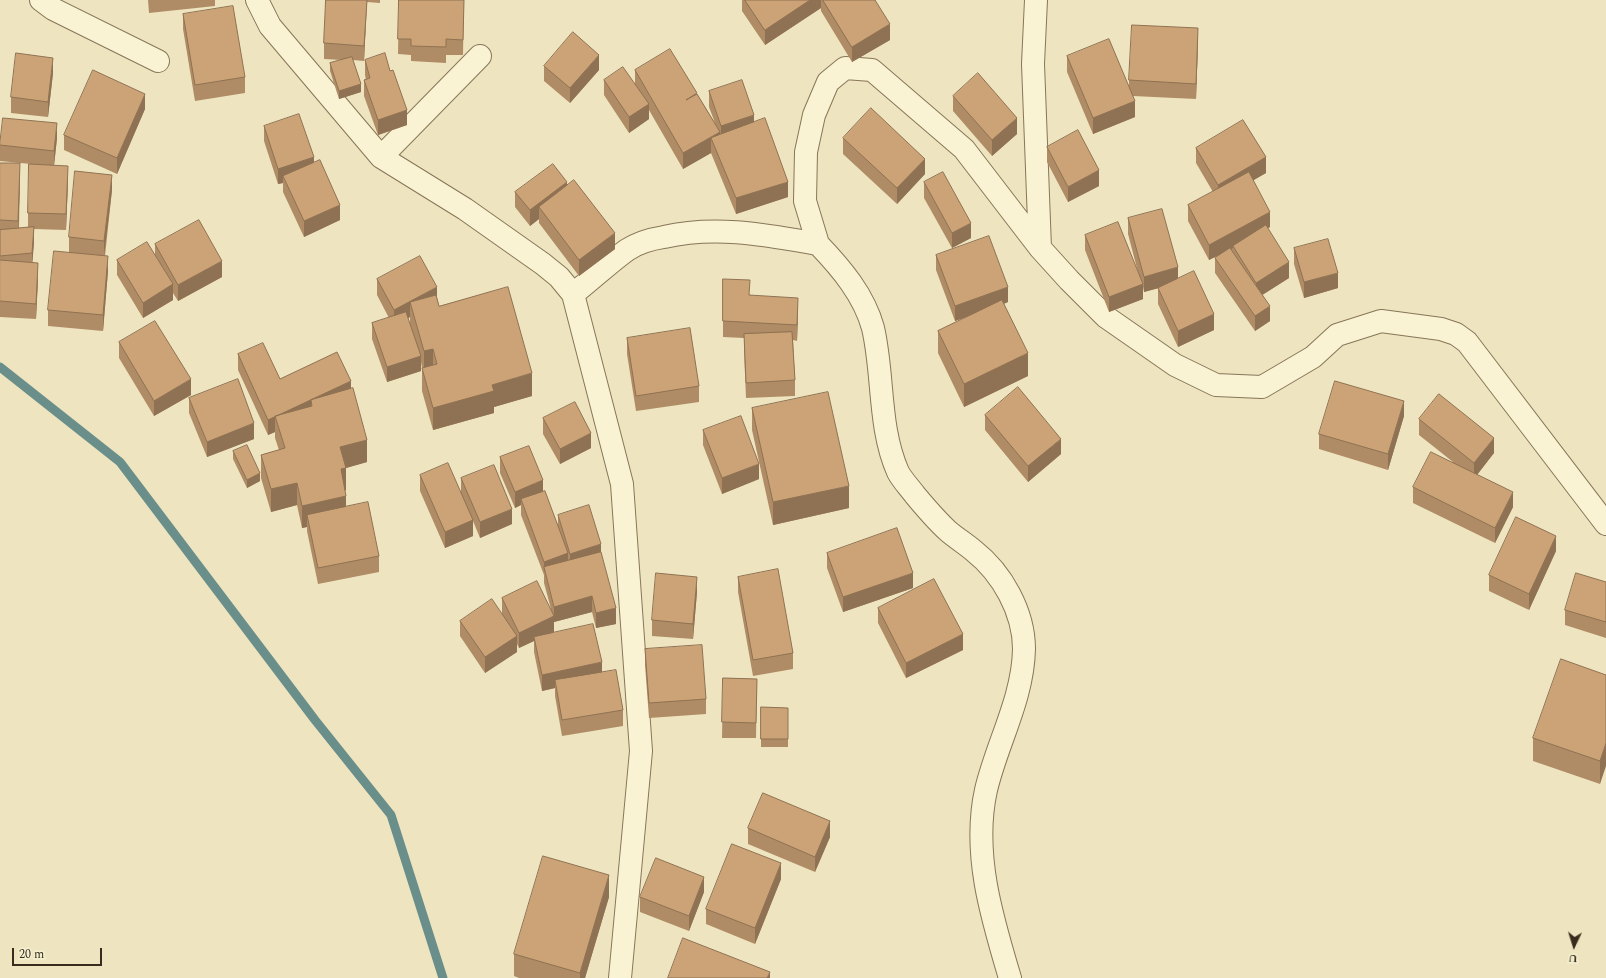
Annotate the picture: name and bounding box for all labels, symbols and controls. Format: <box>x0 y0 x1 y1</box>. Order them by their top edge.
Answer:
north arrow <box>1554 926 1594 966</box>
scale bar <box>14 940 104 966</box>
text: 20 m <box>19 945 44 964</box>
text: U <box>1568 950 1578 967</box>

